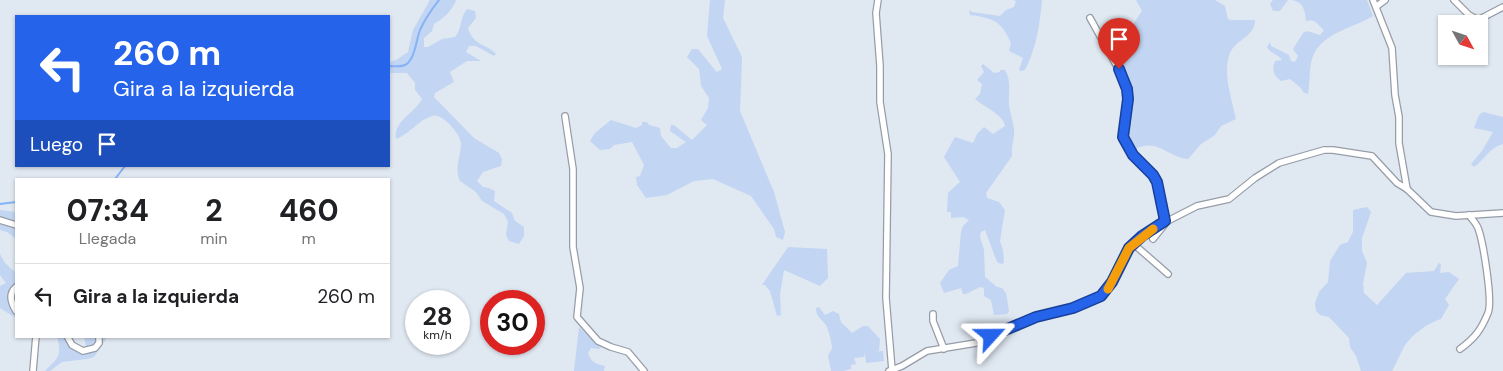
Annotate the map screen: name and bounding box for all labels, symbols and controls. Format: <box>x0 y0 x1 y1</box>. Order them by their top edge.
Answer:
north arrow <box>1438 15 1488 65</box>
map controls <box>1438 15 1488 65</box>
pin <box>1098 18 1140 69</box>
icon: arrive <box>1105 25 1133 53</box>
text: 260 m <box>113 30 221 76</box>
icon: left <box>30 35 95 100</box>
text: Gira a la izquierda <box>113 74 294 103</box>
icon: arrive <box>93 130 121 158</box>
text: Luego <box>30 132 83 157</box>
text: 07:34 <box>66 191 149 230</box>
text: 2 <box>205 191 222 230</box>
text: 460 <box>279 191 339 230</box>
text: Llegada <box>79 228 136 249</box>
text: min <box>200 228 227 249</box>
text: m <box>302 228 316 249</box>
icon: left <box>30 282 58 310</box>
text: Gira a la izquierda <box>73 284 239 309</box>
text: 260 m <box>317 284 375 309</box>
speed limit sign: 30 <box>480 290 545 355</box>
text: 28 <box>422 300 453 333</box>
position arrow <box>964 309 1016 361</box>
text: km/h <box>423 327 452 343</box>

